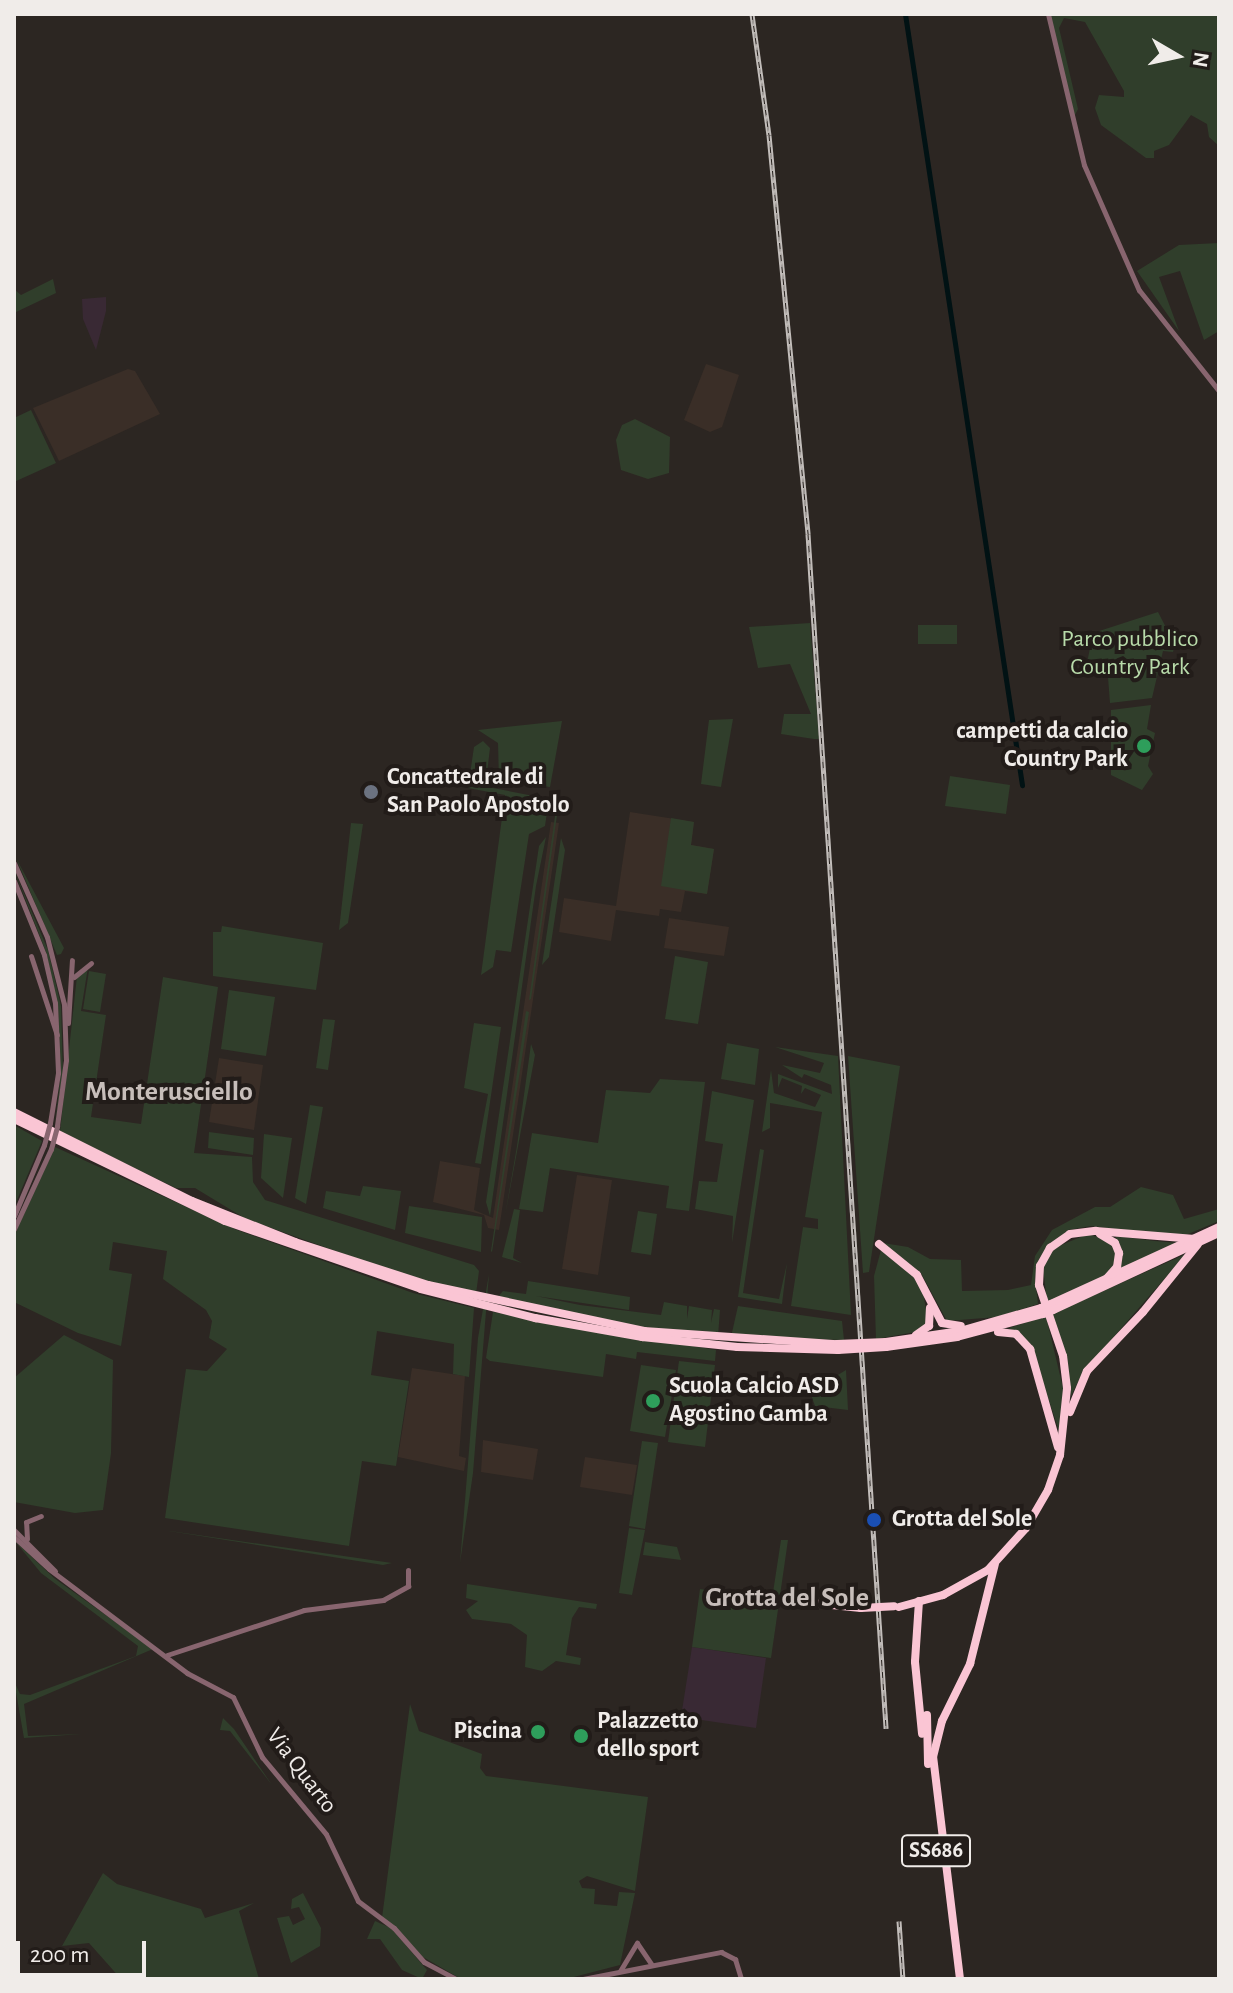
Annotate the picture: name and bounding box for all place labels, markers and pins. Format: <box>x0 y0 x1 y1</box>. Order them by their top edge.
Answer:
place label: campetti da calcio Country Park <box>956 718 1128 774</box>
marker: campetti da calcio Country Park <box>1135 737 1153 755</box>
place label: Concattedrale di San Paolo Apostolo <box>387 764 570 820</box>
marker: Concattedrale di San Paolo Apostolo <box>362 783 380 801</box>
place label: Scuola Calcio ASD Agostino Gamba <box>669 1373 839 1429</box>
marker: Scuola Calcio ASD Agostino Gamba <box>644 1392 662 1410</box>
place label: Grotta del Sole <box>892 1506 1032 1534</box>
marker: Grotta del Sole <box>863 1509 885 1531</box>
place label: Palazzetto dello sport <box>597 1708 699 1764</box>
place label: Piscina <box>454 1718 522 1746</box>
marker: Piscina <box>529 1723 547 1741</box>
marker: Palazzetto dello sport <box>572 1727 590 1745</box>

